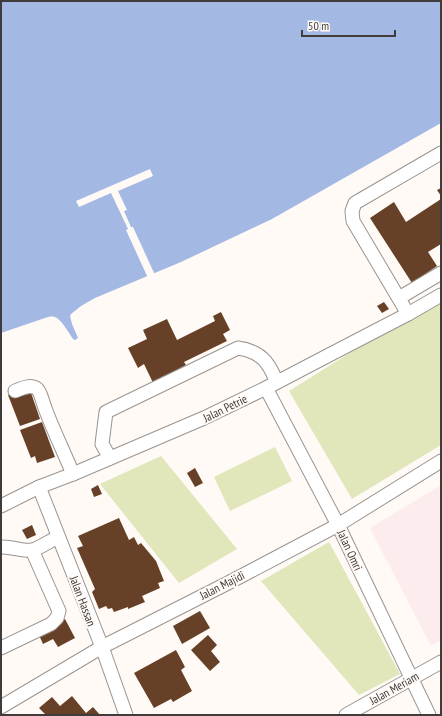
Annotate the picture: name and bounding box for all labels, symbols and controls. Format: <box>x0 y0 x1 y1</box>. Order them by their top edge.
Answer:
scale bar <box>302 12 395 38</box>
text: 50 m <box>308 18 329 33</box>
street label: Jalan Petrie <box>200 391 250 426</box>
street label: Jalan Omri <box>334 526 366 573</box>
street label: Jalan Majidi <box>196 567 247 603</box>
street label: Jalan Hassan <box>66 573 99 628</box>
street label: Jalan Meriam <box>366 668 421 708</box>

